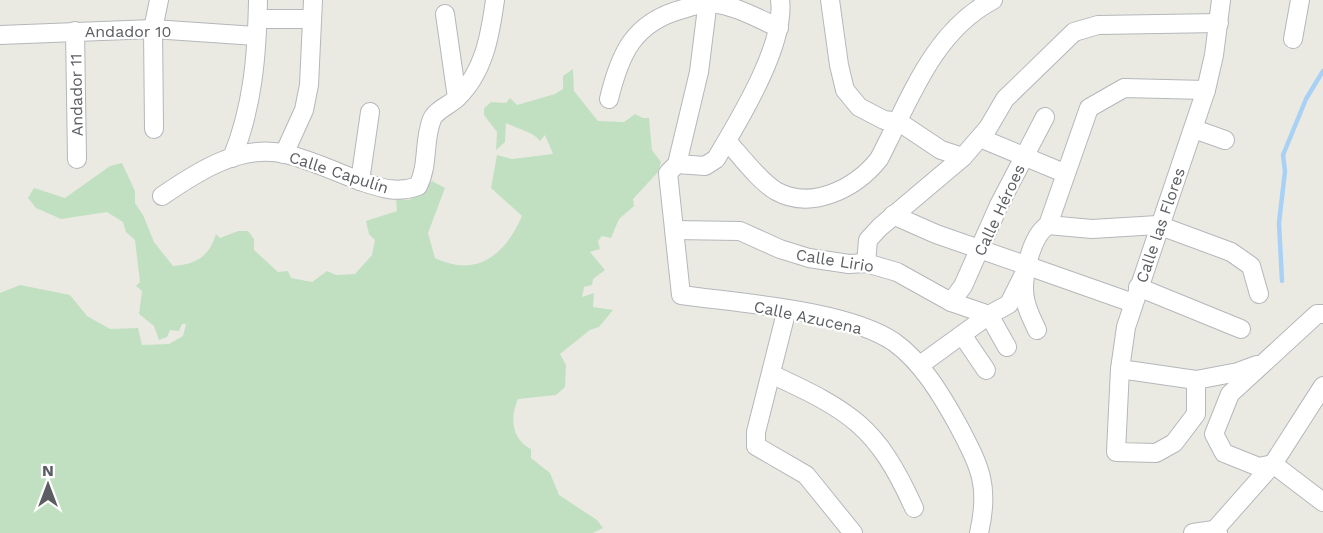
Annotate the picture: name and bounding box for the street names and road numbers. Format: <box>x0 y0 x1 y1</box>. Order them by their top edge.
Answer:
street label: Andador 10 <box>85 22 171 41</box>
street label: Andador 11 <box>66 53 87 137</box>
street label: Calle Capulín <box>287 147 391 198</box>
street label: Calle Héroes <box>970 161 1029 259</box>
street label: Calle las Flores <box>1132 165 1189 285</box>
street label: Calle Lirio <box>795 245 875 276</box>
street label: Calle Azucena <box>752 297 864 338</box>

